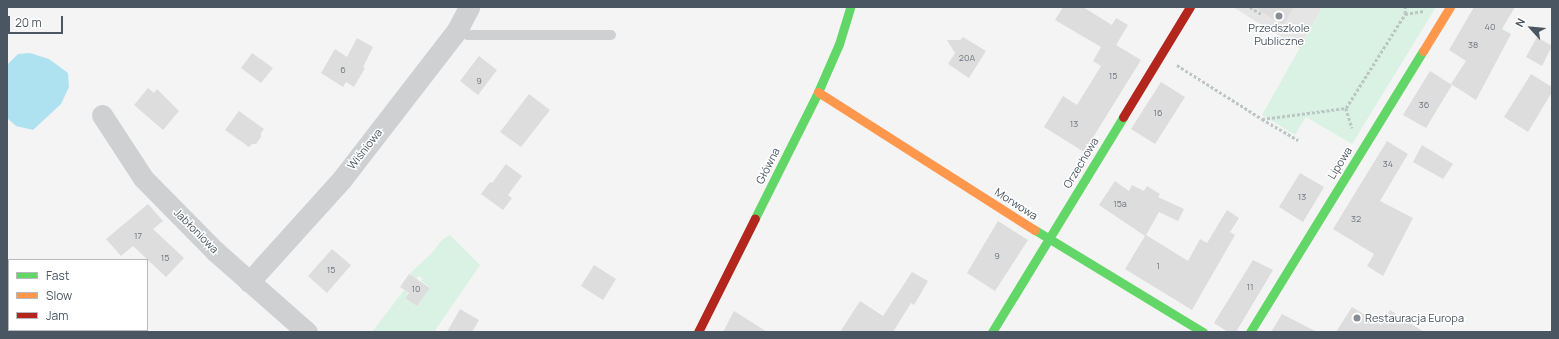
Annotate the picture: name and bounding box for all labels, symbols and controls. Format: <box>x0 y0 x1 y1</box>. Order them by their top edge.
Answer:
scale bar <box>10 8 65 34</box>
north arrow <box>1511 8 1551 48</box>
marker: Przedszkole Publiczne <box>1274 11 1284 21</box>
text: 20 m <box>15 14 42 31</box>
text: N <box>1511 15 1528 29</box>
place label: Przedszkole Publiczne <box>1248 22 1310 48</box>
house number: 40 <box>1485 22 1495 32</box>
house number: 38 <box>1468 40 1478 50</box>
house number: 20A <box>959 53 975 63</box>
house number: 6 <box>340 65 346 75</box>
house number: 15 <box>1109 71 1117 81</box>
house number: 9 <box>476 76 482 86</box>
house number: 36 <box>1419 100 1429 110</box>
house number: 16 <box>1153 108 1163 118</box>
house number: 13 <box>1070 119 1078 129</box>
street label: Wiśniowa <box>345 126 385 172</box>
street label: Orzechowa <box>1061 135 1101 191</box>
street label: Lipowa <box>1325 145 1355 181</box>
street label: Główna <box>753 146 783 186</box>
house number: 34 <box>1383 159 1393 169</box>
street label: Morwowa <box>992 185 1040 223</box>
house number: 13 <box>1298 192 1306 202</box>
house number: 15a <box>1113 199 1127 209</box>
street label: Jabłoniowa <box>171 206 221 256</box>
house number: 32 <box>1351 214 1361 224</box>
house number: 17 <box>134 231 142 241</box>
house number: 9 <box>994 251 1000 261</box>
house number: 15 <box>161 253 169 263</box>
legend <box>8 259 148 331</box>
house number: 1 <box>1156 261 1160 271</box>
house number: 15 <box>327 265 335 275</box>
text: Fast <box>46 267 70 284</box>
house number: 11 <box>1246 282 1254 292</box>
house number: 10 <box>412 284 420 294</box>
text: Slow <box>46 287 72 304</box>
text: Jam <box>46 307 68 324</box>
place label: Restauracja Europa <box>1365 311 1464 325</box>
marker: Restauracja Europa <box>1352 313 1362 323</box>

